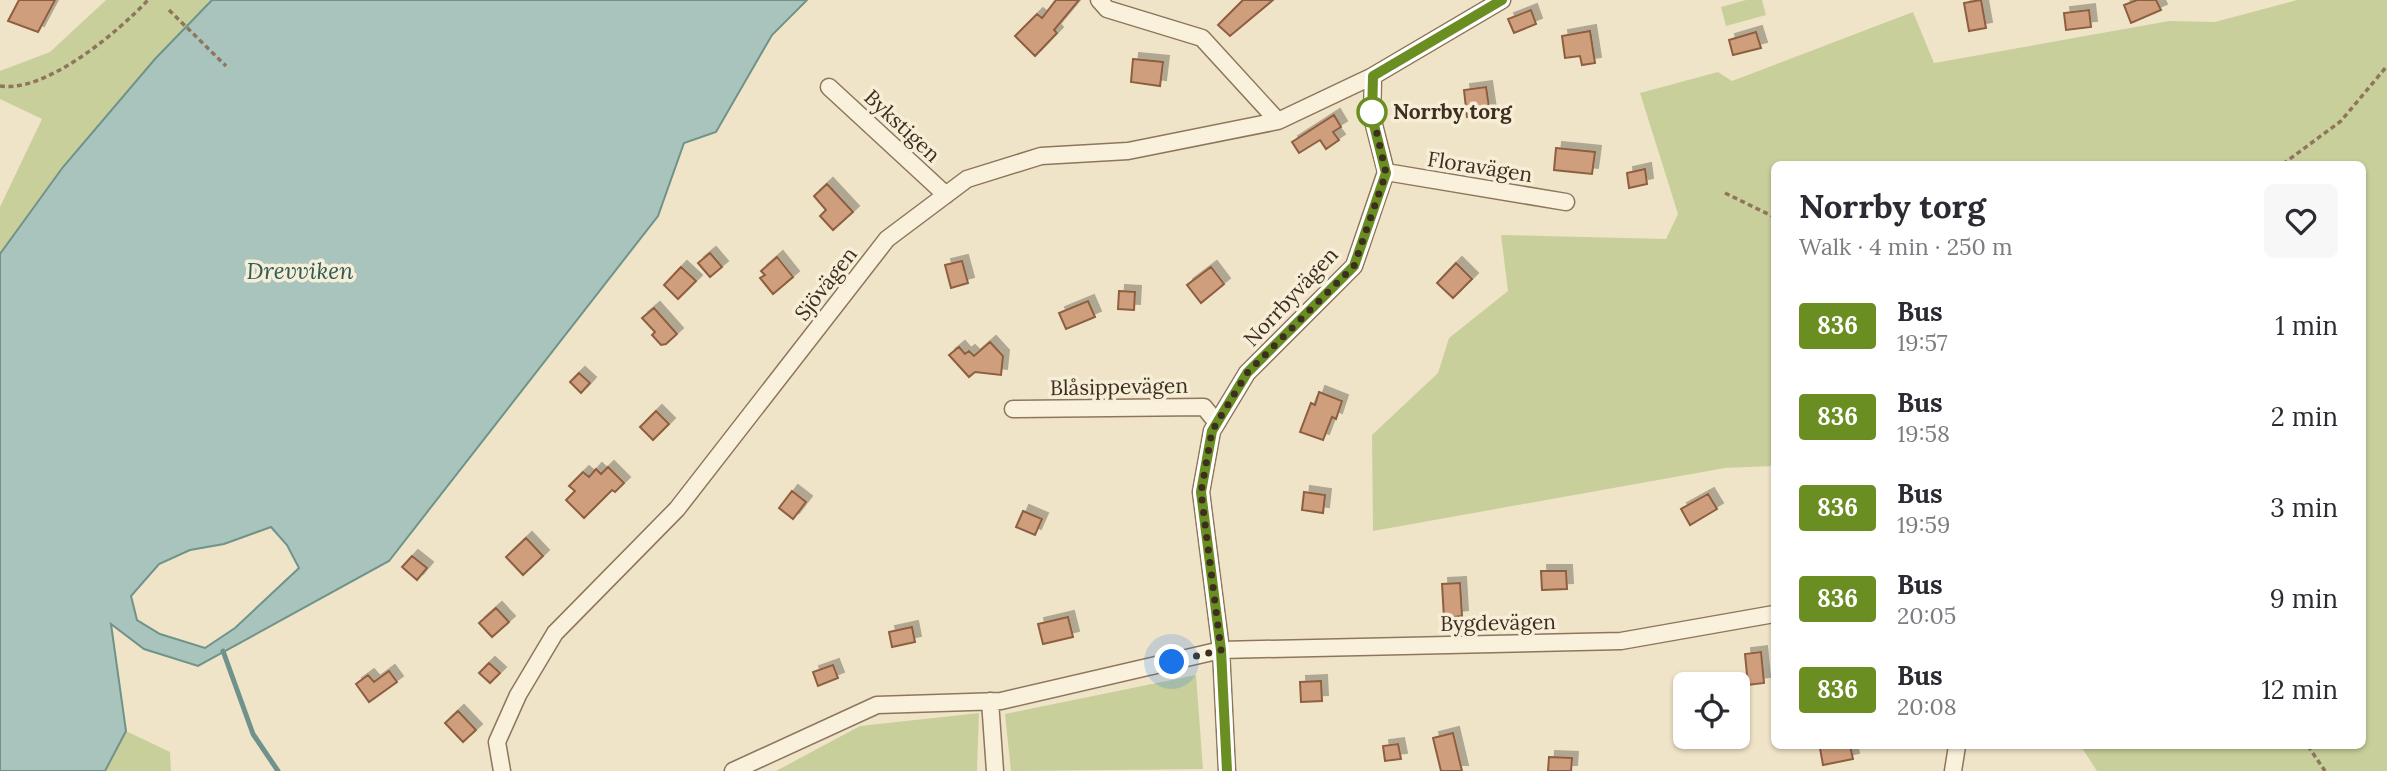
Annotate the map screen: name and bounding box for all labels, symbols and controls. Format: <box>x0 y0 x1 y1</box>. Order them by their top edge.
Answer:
street label: Bykstigen <box>859 84 946 168</box>
marker: Norrby torg <box>1357 97 1387 127</box>
place label: Norrby torg <box>1393 98 1513 125</box>
street label: Floravägen <box>1426 145 1535 188</box>
button: heart <box>2264 184 2338 258</box>
text: Norrby torg <box>1799 185 1986 227</box>
text: Walk · 4 min · 250 m <box>1799 232 2012 261</box>
street label: Sjövägen <box>788 241 863 326</box>
street label: Norrbyvägen <box>1238 241 1344 352</box>
water label: Drevviken <box>247 256 353 285</box>
text: Bus <box>1897 295 1943 328</box>
text: 1 min <box>2275 309 2338 342</box>
text: 836 <box>1817 310 1858 341</box>
text: 19:57 <box>1897 328 1948 357</box>
street label: Blåsippevägen <box>1050 372 1189 401</box>
text: Bus <box>1897 386 1943 419</box>
text: 2 min <box>2271 400 2338 433</box>
text: 836 <box>1817 401 1858 432</box>
text: 19:58 <box>1897 419 1950 448</box>
text: Bus <box>1897 477 1943 510</box>
text: 3 min <box>2270 491 2338 524</box>
text: 836 <box>1817 492 1858 523</box>
text: 19:59 <box>1897 510 1950 539</box>
text: Bus <box>1897 568 1943 601</box>
text: 9 min <box>2270 582 2338 615</box>
text: 836 <box>1817 583 1858 614</box>
text: 20:05 <box>1897 601 1956 630</box>
street label: Bygdevägen <box>1440 608 1556 637</box>
your location <box>1154 644 1189 679</box>
text: Bus <box>1897 659 1943 692</box>
map controls <box>1673 672 1750 749</box>
button: locate <box>1673 672 1750 749</box>
text: 12 min <box>2261 673 2338 706</box>
text: 836 <box>1817 674 1858 705</box>
text: 20:08 <box>1897 692 1957 721</box>

